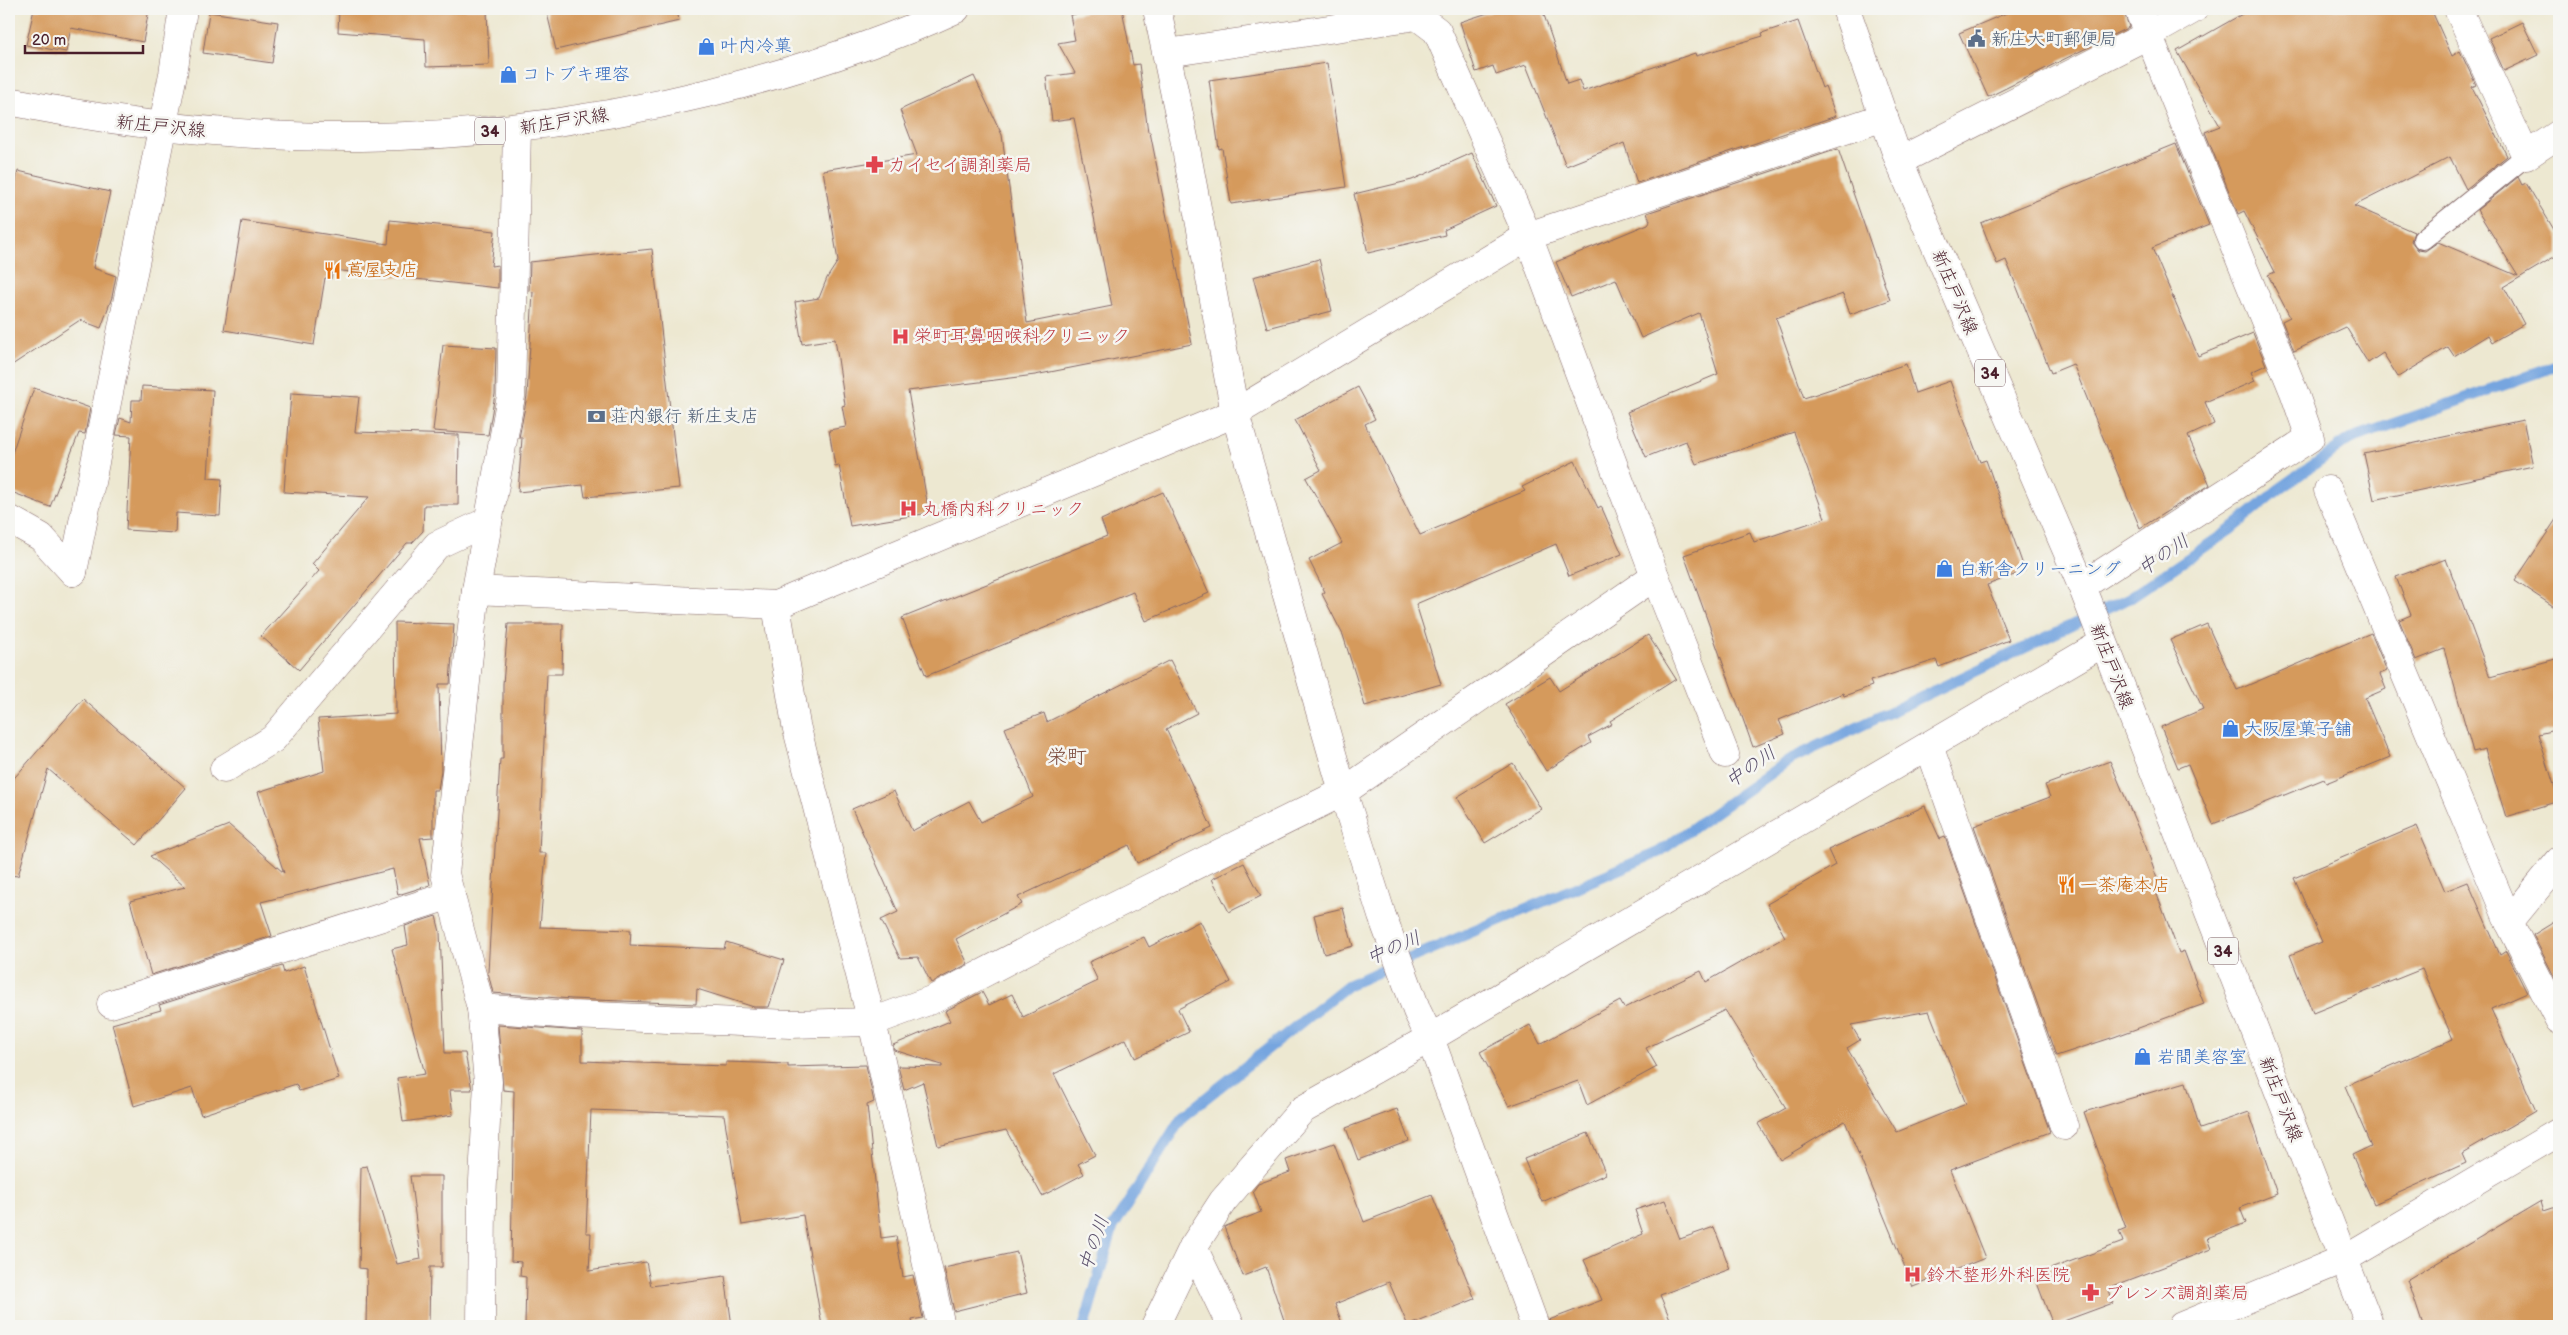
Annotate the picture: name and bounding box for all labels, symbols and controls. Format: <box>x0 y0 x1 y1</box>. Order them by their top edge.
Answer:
scale bar <box>25 22 142 54</box>
public building icon: 新庄大町郵便局 <box>1967 29 1987 49</box>
place label: 新庄大町郵便局 <box>1991 29 2117 50</box>
text: 20 m <box>32 31 66 50</box>
shop icon: 叶内冷菓 <box>696 36 716 56</box>
place label: 叶内冷菓 <box>720 36 792 57</box>
shop icon: コトブキ理容 <box>498 64 518 84</box>
place label: コトブキ理容 <box>522 64 630 85</box>
street label: 新庄戸沢線 <box>518 104 610 139</box>
street label: 新庄戸沢線 <box>115 111 207 142</box>
road number: 34 <box>475 118 505 144</box>
pharmacy icon: カイセイ調剤薬局 <box>864 155 884 175</box>
place label: カイセイ調剤薬局 <box>888 155 1032 176</box>
street label: 新庄戸沢線 <box>1927 247 1982 338</box>
restaurant icon: 蔦屋支店 <box>322 260 342 280</box>
place label: 蔦屋支店 <box>346 260 418 281</box>
hospital icon: 栄町耳鼻咽喉科クリニック <box>890 326 910 346</box>
place label: 栄町耳鼻咽喉科クリニック <box>914 326 1130 347</box>
road number: 34 <box>1975 359 2005 386</box>
bank icon: 荘内銀行 新庄支店 <box>586 406 606 426</box>
place label: 荘内銀行 新庄支店 <box>610 406 759 427</box>
hospital icon: 丸橋内科クリニック <box>898 499 918 519</box>
place label: 丸橋内科クリニック <box>922 499 1084 520</box>
water label: 中の川 <box>2134 530 2194 581</box>
shop icon: 白新舎クリーニング <box>1935 559 1955 579</box>
place label: 白新舎クリーニング <box>1959 559 2121 580</box>
street label: 新庄戸沢線 <box>2086 620 2137 712</box>
shop icon: 大阪屋菓子舗 <box>2220 719 2240 739</box>
place label: 大阪屋菓子舗 <box>2244 719 2352 740</box>
water label: 中の川 <box>1721 741 1781 793</box>
district label: 栄町 <box>1047 745 1087 769</box>
restaurant icon: 一茶庵本店 <box>2056 875 2076 895</box>
place label: 一茶庵本店 <box>2080 875 2170 896</box>
water label: 中の川 <box>1363 927 1424 970</box>
road number: 34 <box>2208 938 2238 964</box>
shop icon: 岩間美容室 <box>2133 1047 2153 1067</box>
place label: 岩間美容室 <box>2157 1047 2247 1068</box>
street label: 新庄戸沢線 <box>2255 1053 2306 1145</box>
water label: 中の川 <box>1074 1213 1115 1274</box>
hospital icon: 鈴木整形外科医院 <box>1902 1265 1922 1285</box>
place label: 鈴木整形外科医院 <box>1926 1265 2070 1286</box>
pharmacy icon: ブレンズ調剤薬局 <box>2081 1283 2101 1303</box>
place label: ブレンズ調剤薬局 <box>2105 1283 2249 1304</box>

